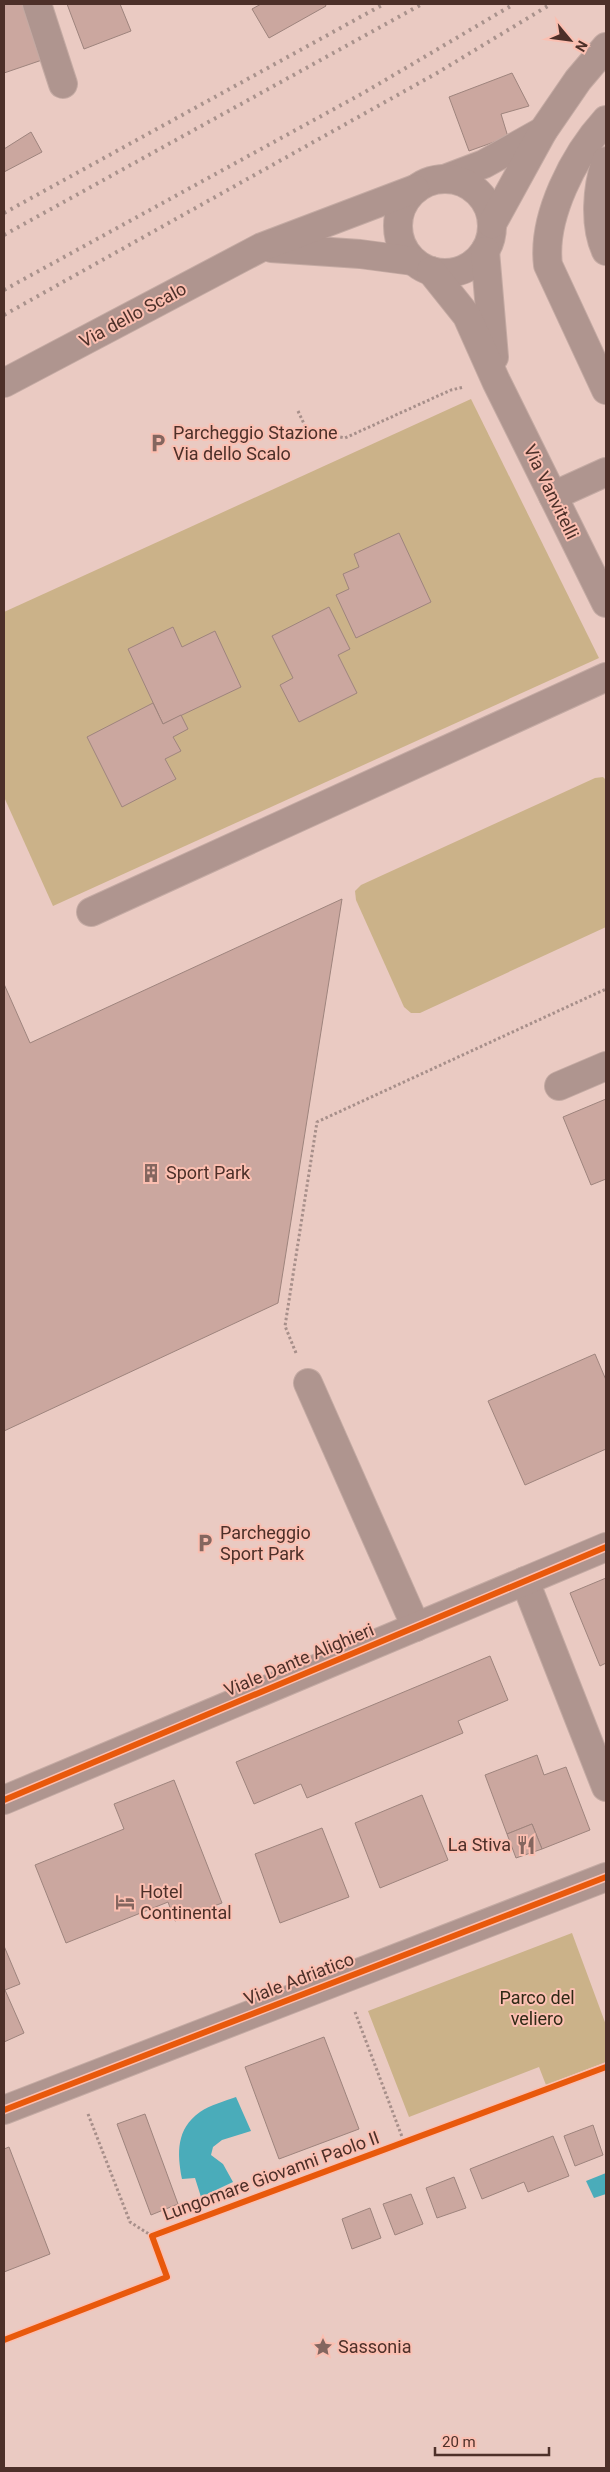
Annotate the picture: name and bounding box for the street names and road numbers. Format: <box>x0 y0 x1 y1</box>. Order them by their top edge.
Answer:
street label: Via dello Scalo <box>76 278 190 351</box>
street label: Via Vanvitelli <box>520 441 583 542</box>
street label: Viale Dante Alighieri <box>221 1619 377 1701</box>
street label: Viale Adriatico <box>241 1948 357 2009</box>
street label: Lungomare Giovanni Paolo II <box>160 2126 382 2225</box>

